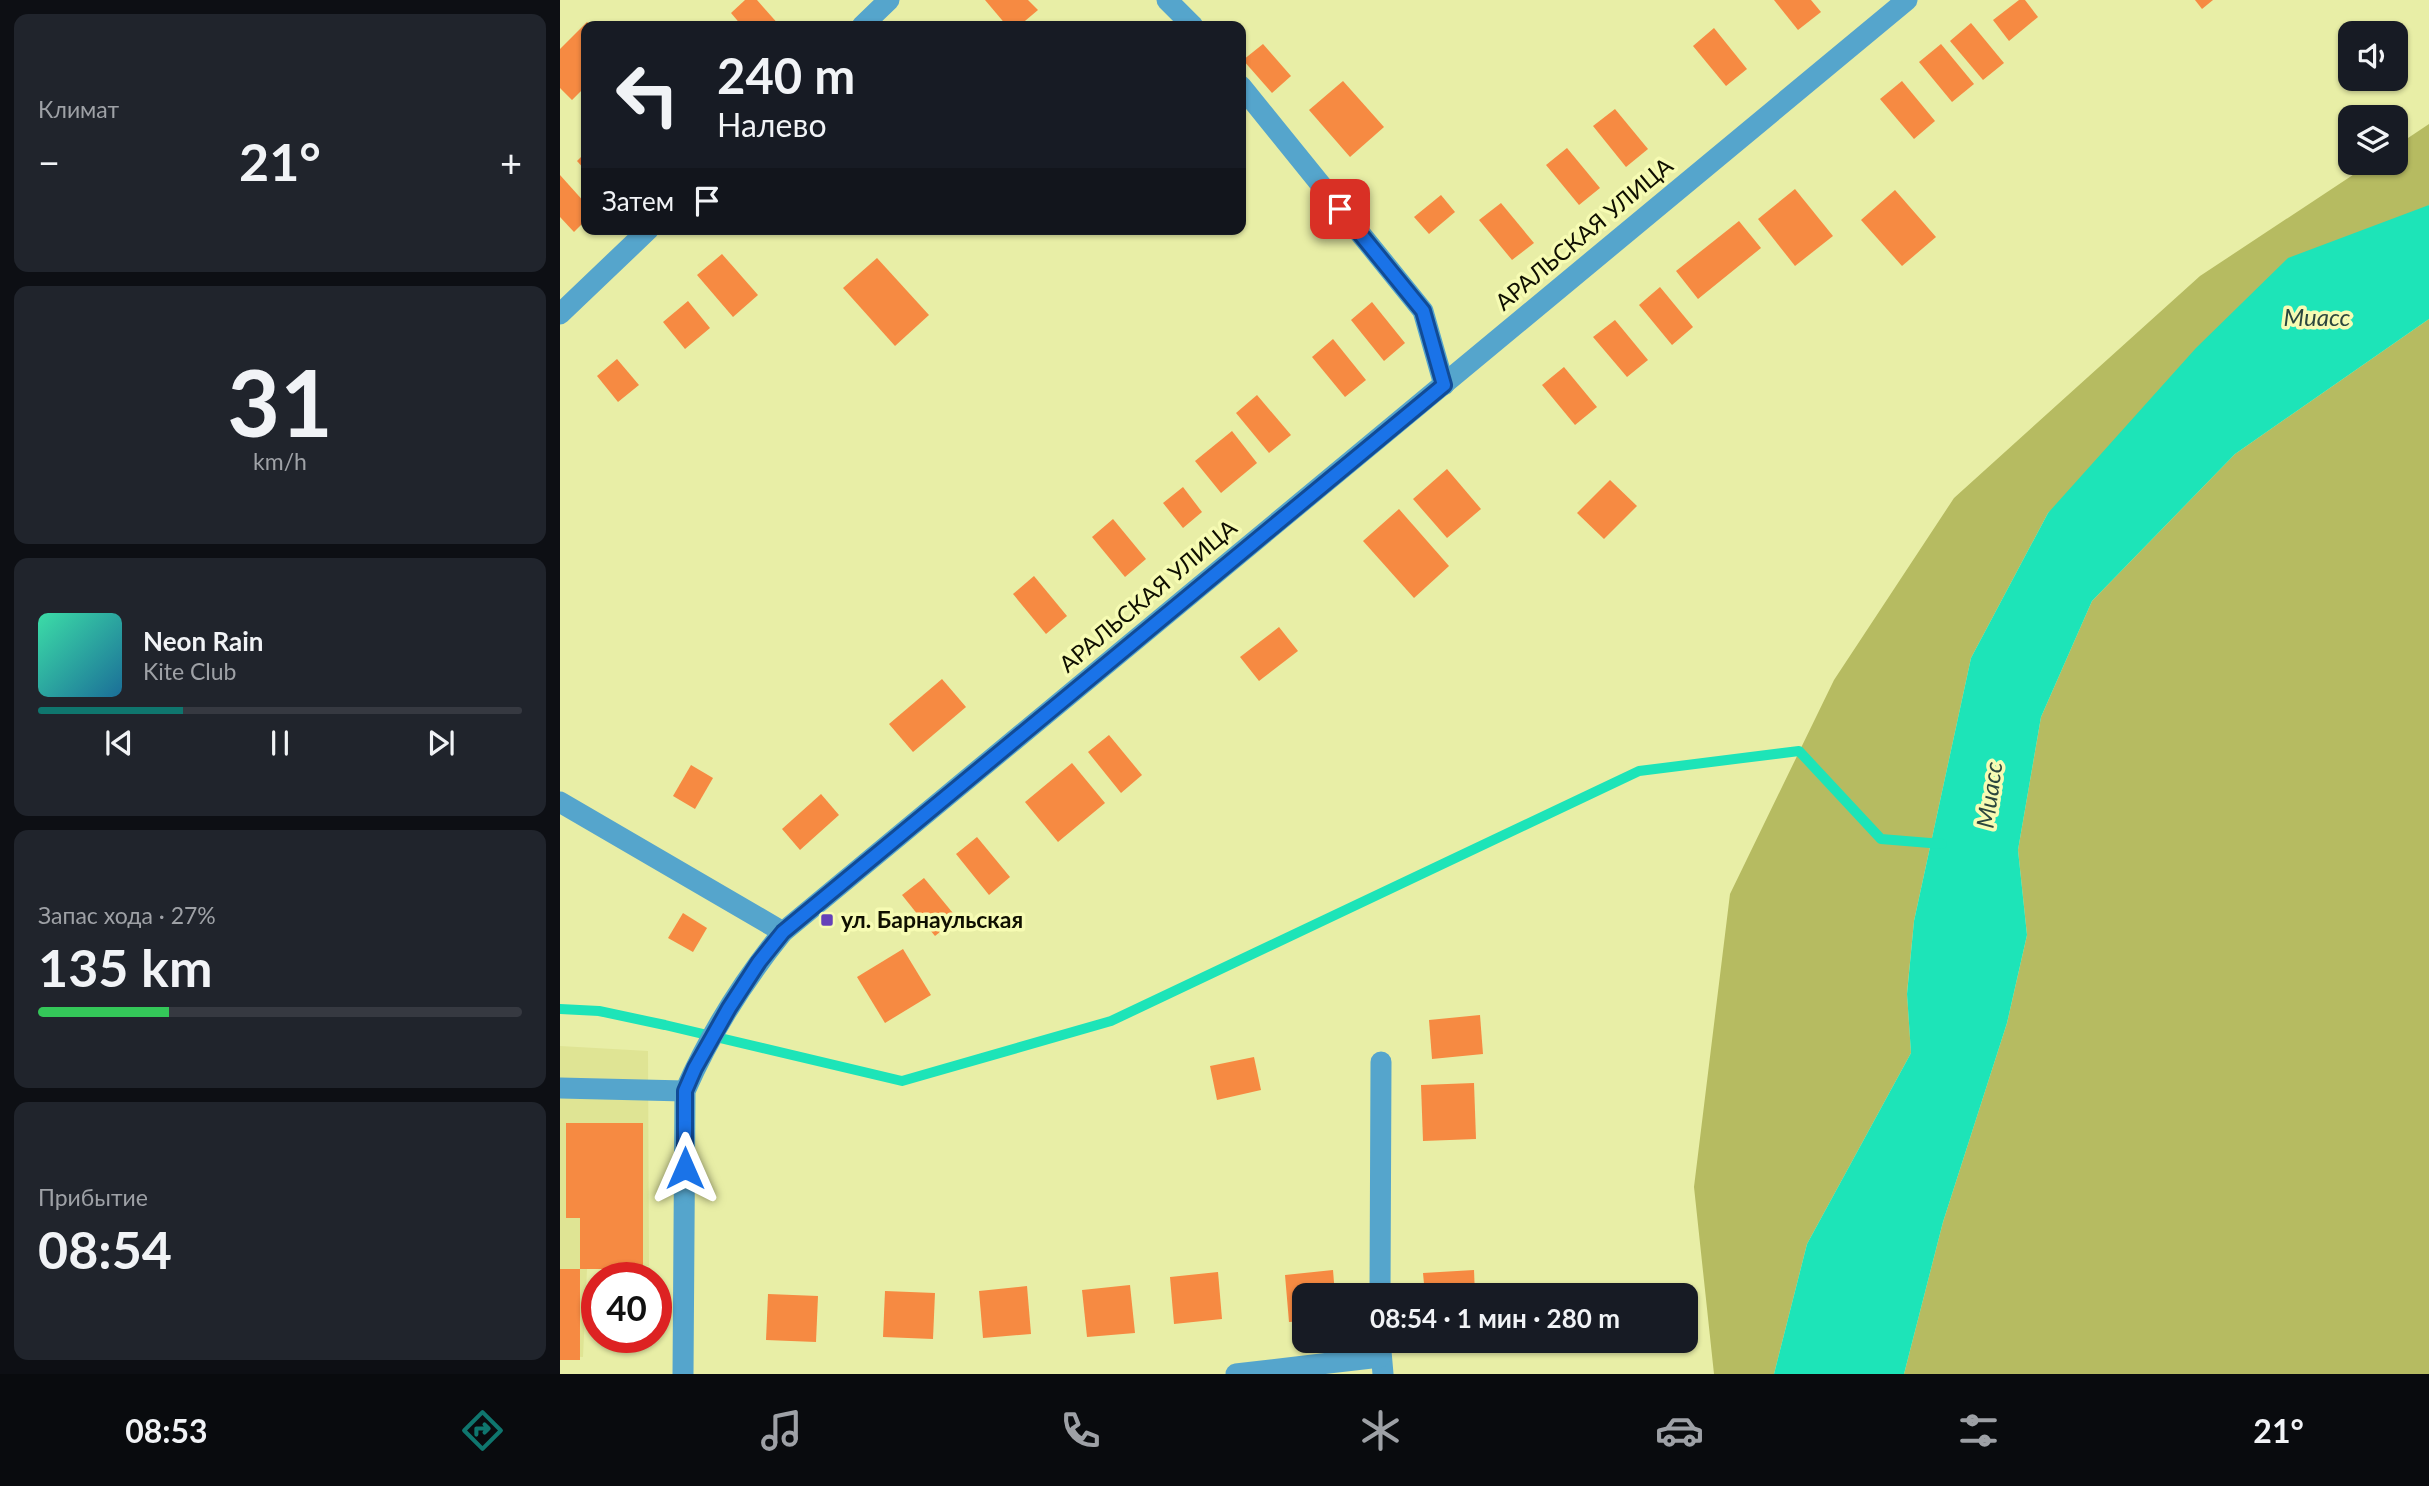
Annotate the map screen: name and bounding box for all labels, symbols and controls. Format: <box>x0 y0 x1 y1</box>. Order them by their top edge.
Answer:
map controls <box>2338 21 2408 175</box>
button: sound <box>2338 21 2408 91</box>
text: 240 m <box>717 46 855 104</box>
icon: left <box>602 49 693 140</box>
text: Климат <box>38 95 119 123</box>
text: Налево <box>717 105 827 144</box>
button: layers <box>2338 105 2408 175</box>
text: 21° <box>239 130 321 192</box>
text: − <box>38 139 60 185</box>
text: + <box>500 139 522 185</box>
street label: АРАЛЬСКАЯ УЛИЦА <box>1489 151 1678 316</box>
pin <box>1310 179 1370 239</box>
icon: arrive <box>688 182 726 220</box>
text: Затем <box>602 185 674 217</box>
icon: arrive <box>1321 190 1359 228</box>
water label: Миасс <box>2283 302 2351 331</box>
text: 31 <box>227 347 333 456</box>
text: km/h <box>253 447 307 475</box>
street label: АРАЛЬСКАЯ УЛИЦА <box>1053 513 1242 678</box>
text: Neon Rain <box>143 625 263 657</box>
text: Kite Club <box>143 657 236 685</box>
icon: previous <box>100 724 138 762</box>
icon: pause <box>261 724 299 762</box>
icon: next <box>422 724 460 762</box>
water label: Миасс <box>1969 759 2008 830</box>
text: Запас хода · 27% <box>38 901 216 929</box>
place label: ул. Барнаульская <box>841 905 1023 933</box>
marker: ул. Барнаульская <box>819 912 835 928</box>
text: 135 km <box>38 936 212 998</box>
position arrow <box>648 1131 722 1205</box>
text: Прибытие <box>38 1183 148 1211</box>
text: 08:54 <box>38 1218 172 1280</box>
speed limit sign: 40 <box>581 1262 672 1353</box>
text: 08:54 · 1 мин · 280 m <box>1370 1302 1620 1334</box>
icon: directions <box>458 1406 507 1455</box>
icon: music <box>757 1406 806 1455</box>
icon: phone <box>1056 1406 1105 1455</box>
icon: climate <box>1356 1406 1405 1455</box>
icon: car <box>1655 1406 1704 1455</box>
icon: filters <box>1954 1406 2003 1455</box>
text: 08:53 <box>125 1411 208 1450</box>
text: 21° <box>2253 1411 2304 1450</box>

